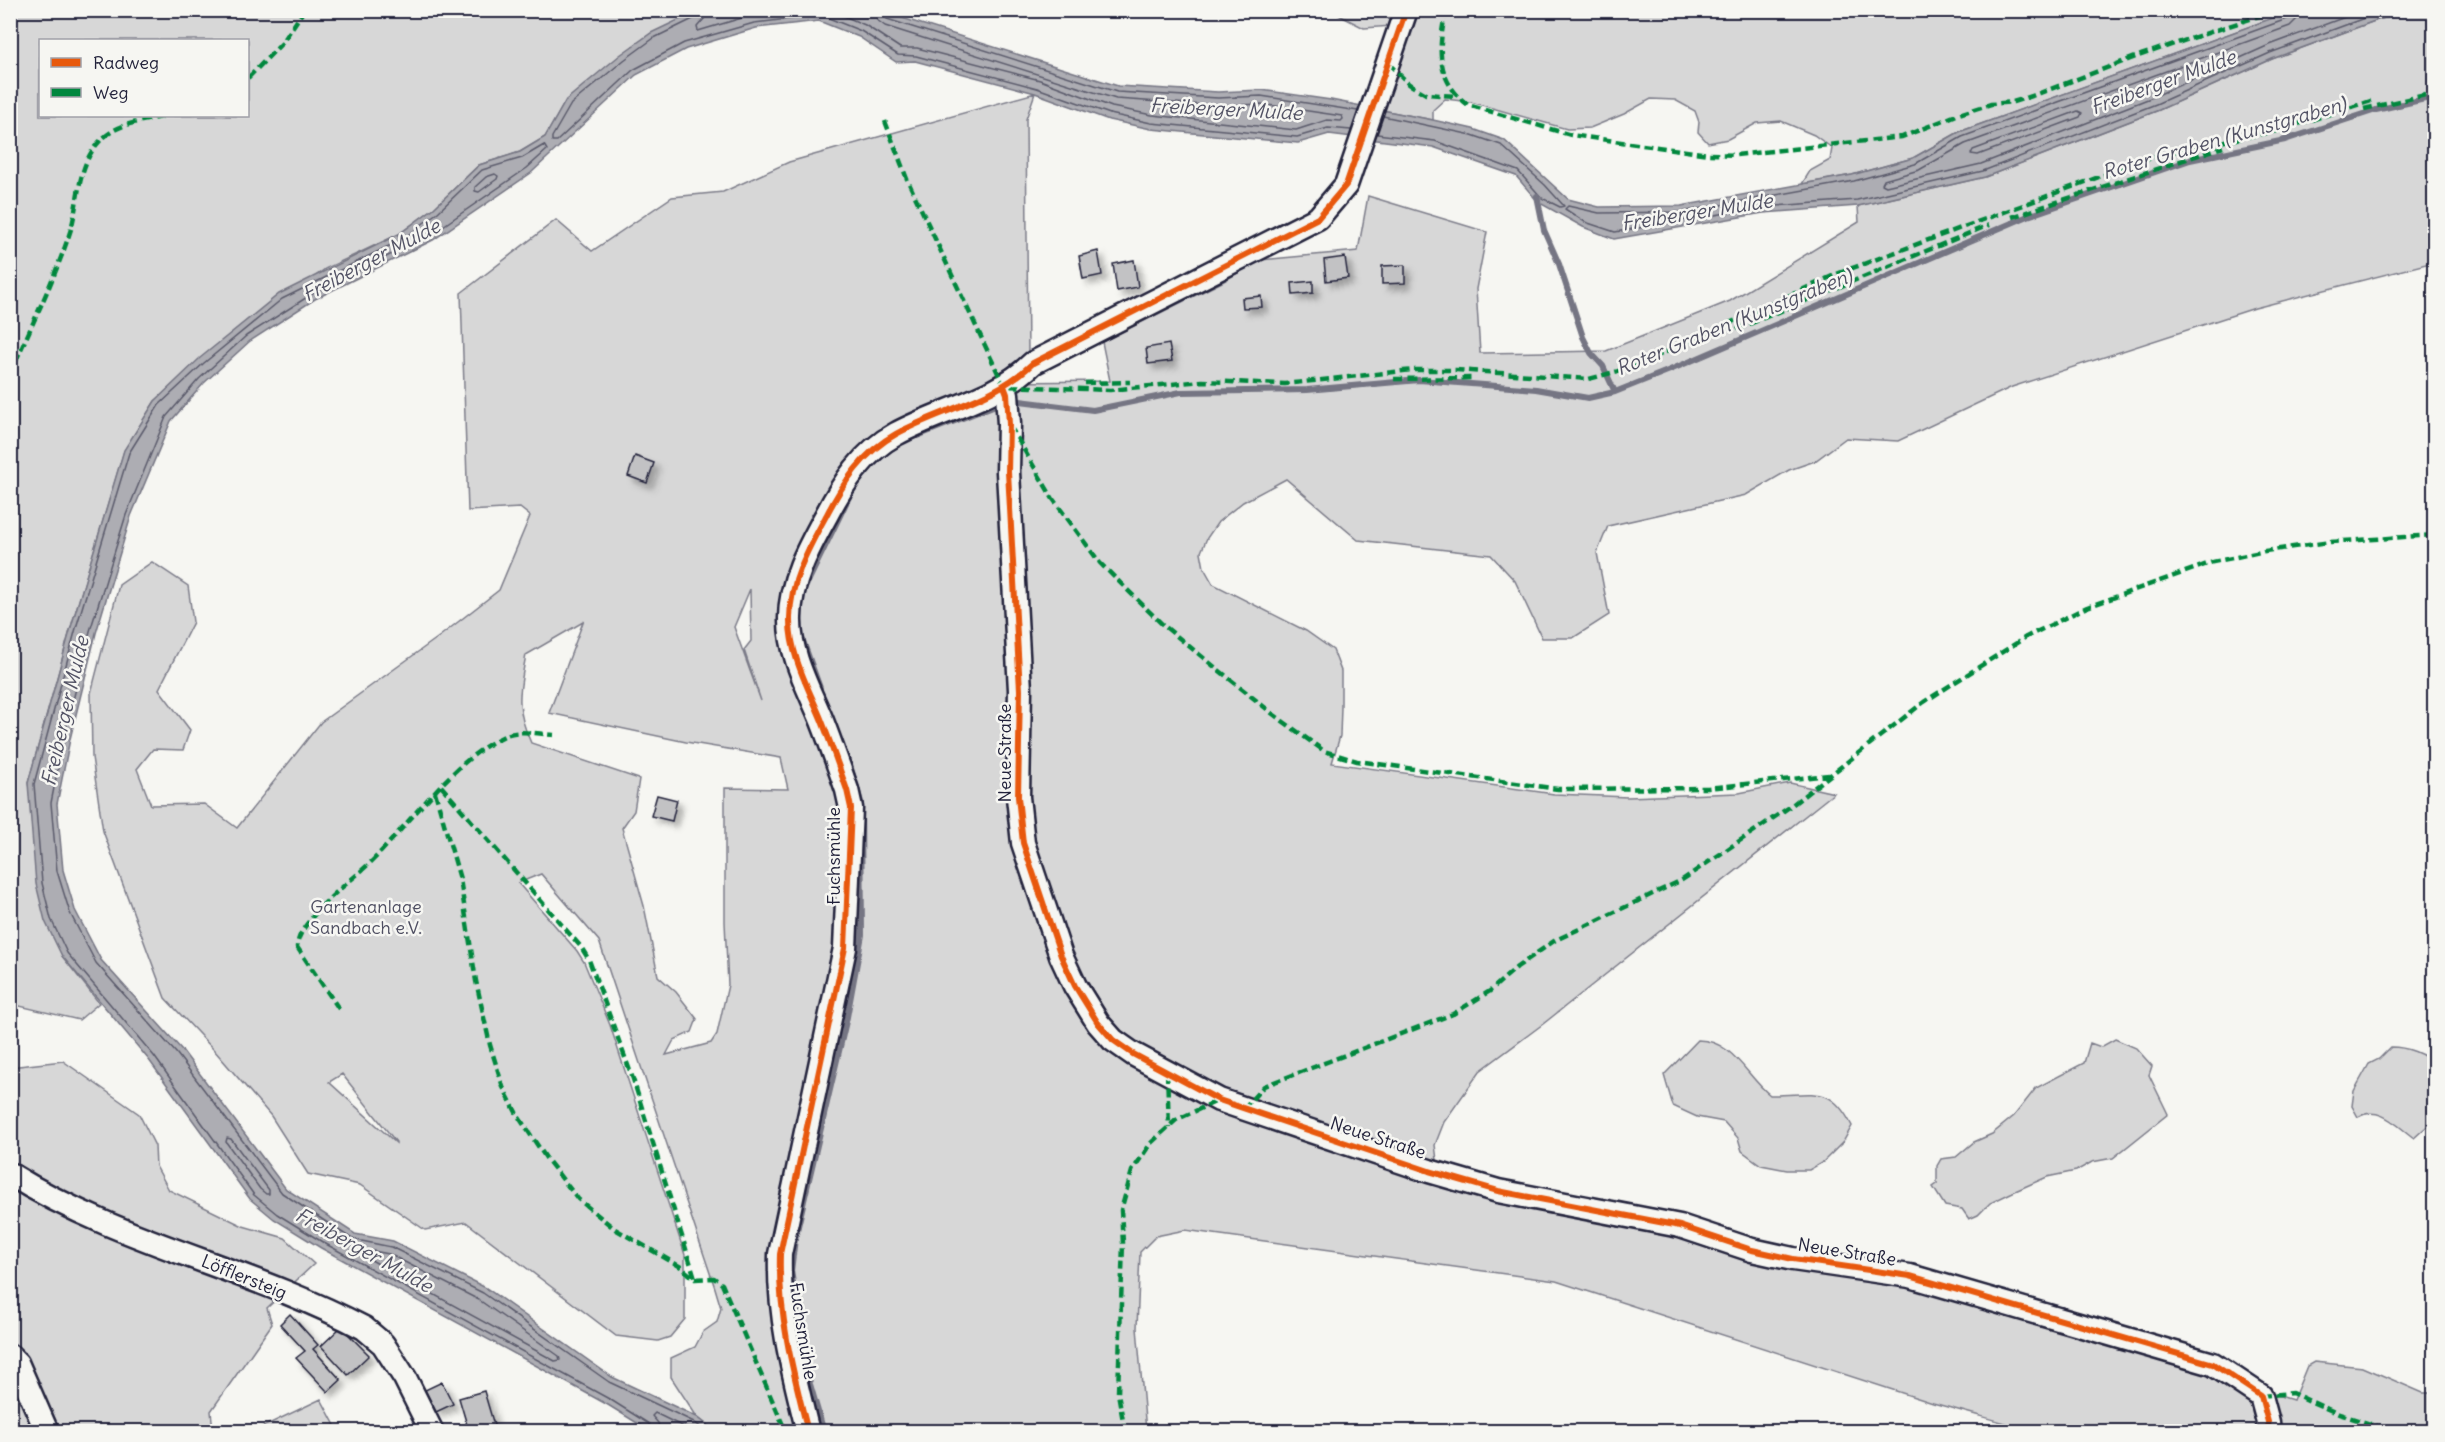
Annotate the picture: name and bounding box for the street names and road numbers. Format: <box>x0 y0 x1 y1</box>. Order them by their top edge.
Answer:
street label: Neue Straße <box>993 703 1016 803</box>
street label: Fuchsmühle <box>822 807 845 905</box>
street label: Neue Straße <box>1327 1111 1429 1164</box>
street label: Neue Straße <box>1796 1232 1898 1271</box>
street label: Löfflersteig <box>198 1249 290 1304</box>
street label: Fuchsmühle <box>784 1281 823 1381</box>

